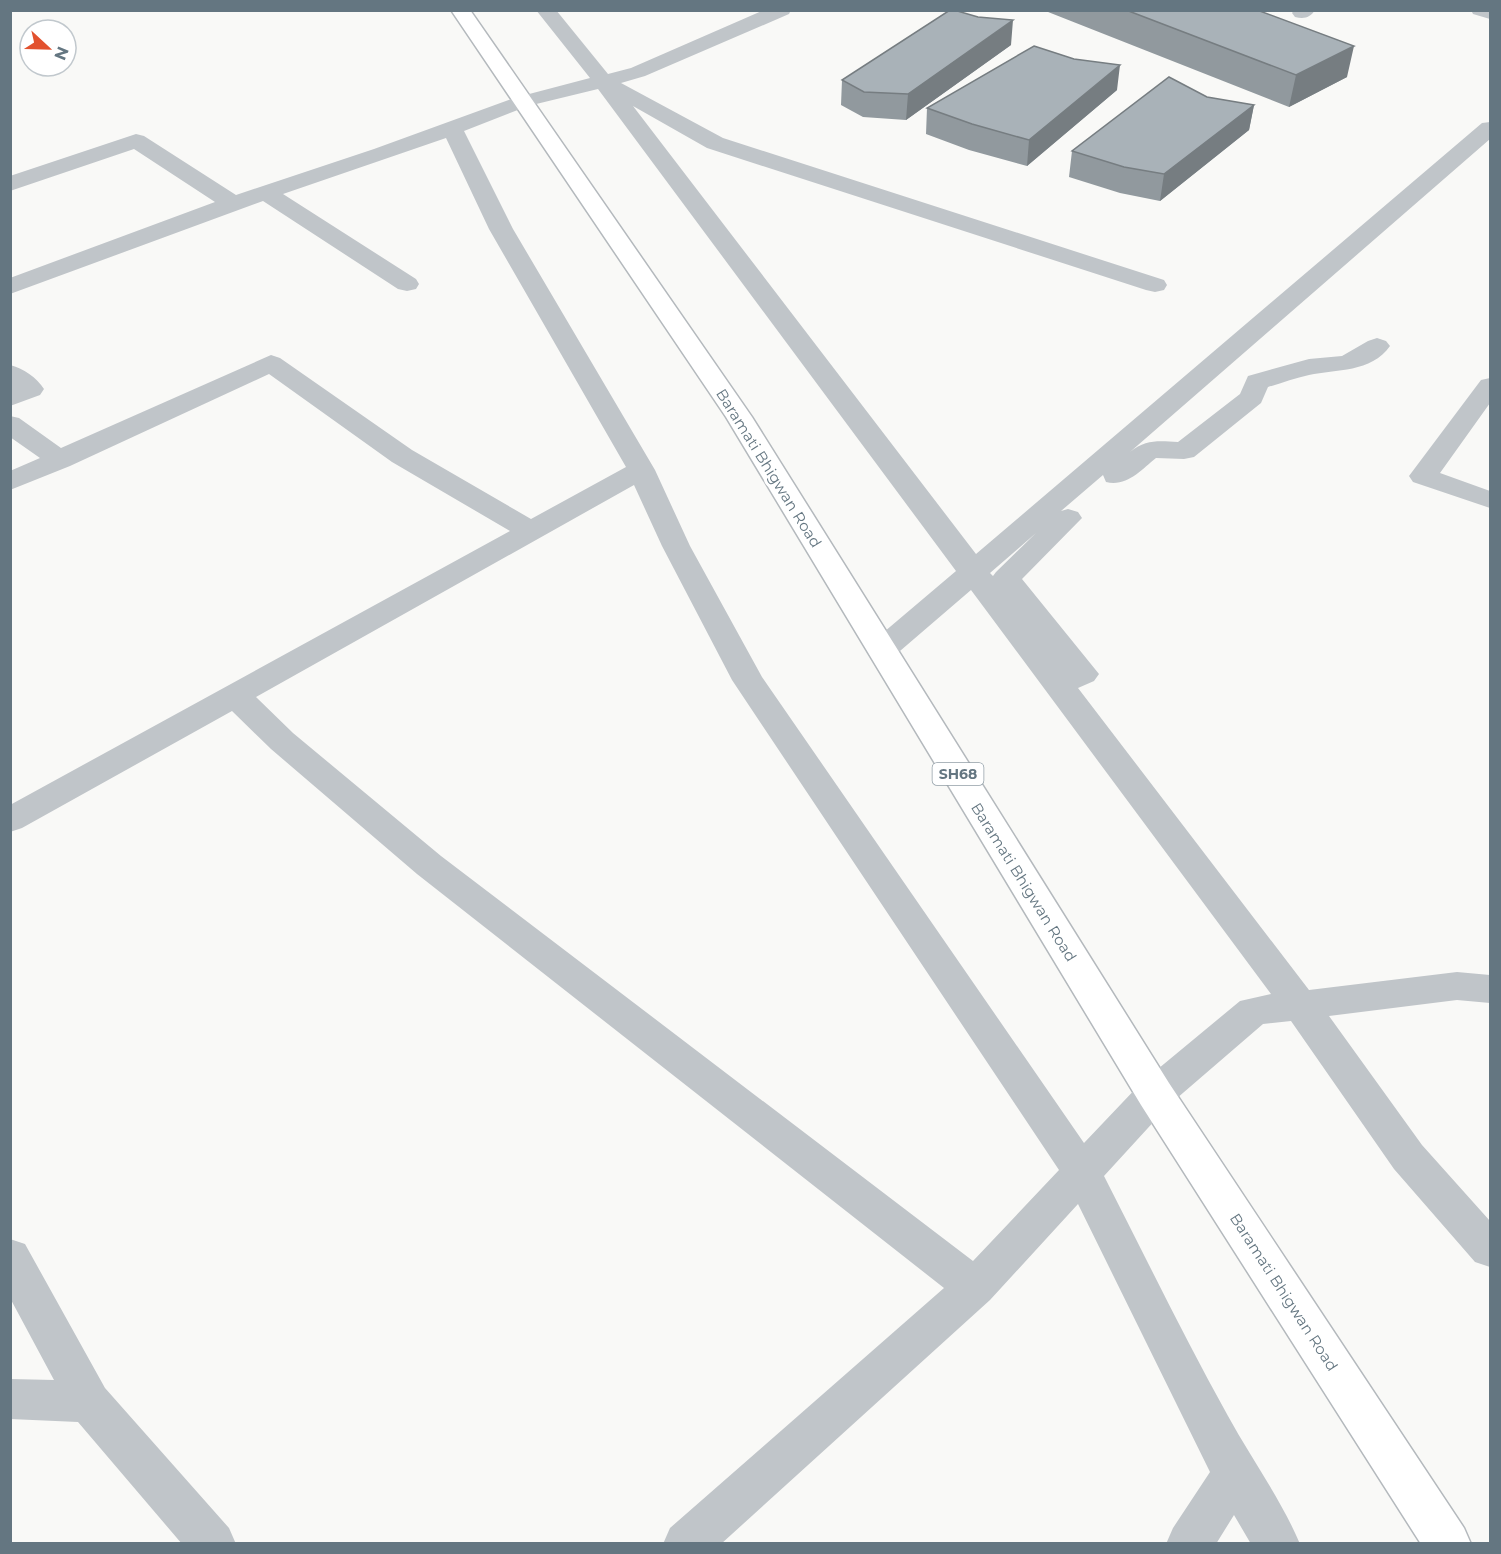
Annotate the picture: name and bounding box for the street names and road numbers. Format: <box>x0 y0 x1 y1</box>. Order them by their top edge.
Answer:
street label: Baramati Bhigwan Road <box>712 385 826 551</box>
road number: SH68 <box>932 763 984 785</box>
street label: Baramati Bhigwan Road <box>967 799 1081 965</box>
street label: Baramati Bhigwan Road <box>1226 1210 1342 1374</box>

